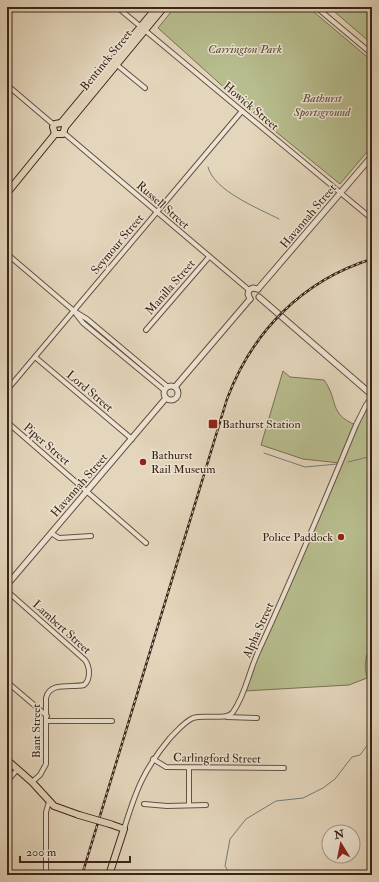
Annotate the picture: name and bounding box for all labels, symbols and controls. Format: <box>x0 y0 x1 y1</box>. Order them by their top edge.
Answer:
street label: Bentinck Street <box>77 27 136 94</box>
park label: Carrington Park <box>208 42 282 57</box>
street label: Howick Street <box>220 79 282 134</box>
park label: Bathurst Sportsground <box>293 91 351 120</box>
street label: Russell Street <box>133 178 192 233</box>
street label: Havannah Street <box>277 181 340 252</box>
street label: Seymour Street <box>88 211 147 278</box>
street label: Manilla Street <box>142 257 199 318</box>
street label: Lord Street <box>63 368 116 415</box>
place label: Bathurst Station <box>222 417 301 432</box>
marker: Bathurst Station <box>207 418 219 430</box>
street label: Piper Street <box>20 420 73 469</box>
place label: Bathurst Rail Museum <box>151 448 216 477</box>
street label: Havannah Street <box>48 450 111 520</box>
marker: Bathurst Rail Museum <box>138 457 148 467</box>
place label: Police Paddock <box>262 530 333 545</box>
marker: Police Paddock <box>336 532 346 542</box>
street label: Lambert Street <box>29 597 94 658</box>
street label: Alpha Street <box>239 600 277 661</box>
street label: Bant Street <box>29 704 44 758</box>
street label: Carlingford Street <box>173 750 261 767</box>
north arrow <box>321 824 361 864</box>
text: N <box>332 827 346 842</box>
scale bar <box>20 838 130 864</box>
text: 200 m <box>26 845 57 860</box>

